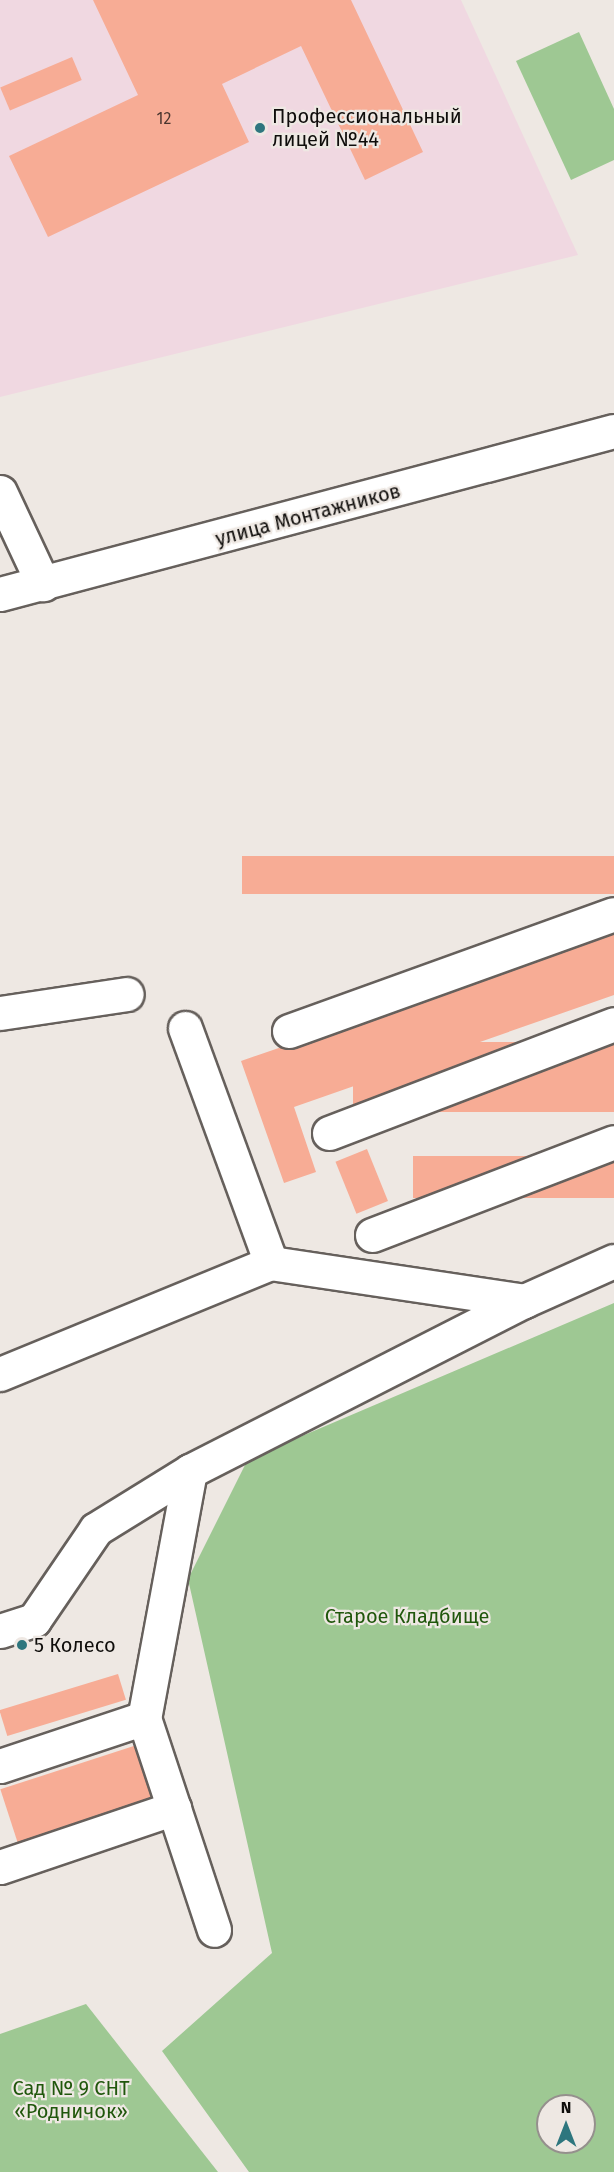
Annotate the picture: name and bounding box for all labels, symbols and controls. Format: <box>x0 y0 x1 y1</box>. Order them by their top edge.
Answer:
place label: Профессиональный лицей №44 <box>272 104 462 151</box>
house number: 12 <box>157 109 171 129</box>
marker: Профессиональный лицей №44 <box>253 121 267 135</box>
street label: улица Монтажников <box>213 479 403 551</box>
park label: Старое Кладбище <box>325 1604 489 1628</box>
place label: 5 Колесо <box>34 1633 116 1657</box>
marker: 5 Колесо <box>15 1638 29 1652</box>
park label: Сад № 9 СНТ «Родничок» <box>12 2076 130 2123</box>
north arrow <box>536 2094 596 2154</box>
text: N <box>561 2098 571 2117</box>

